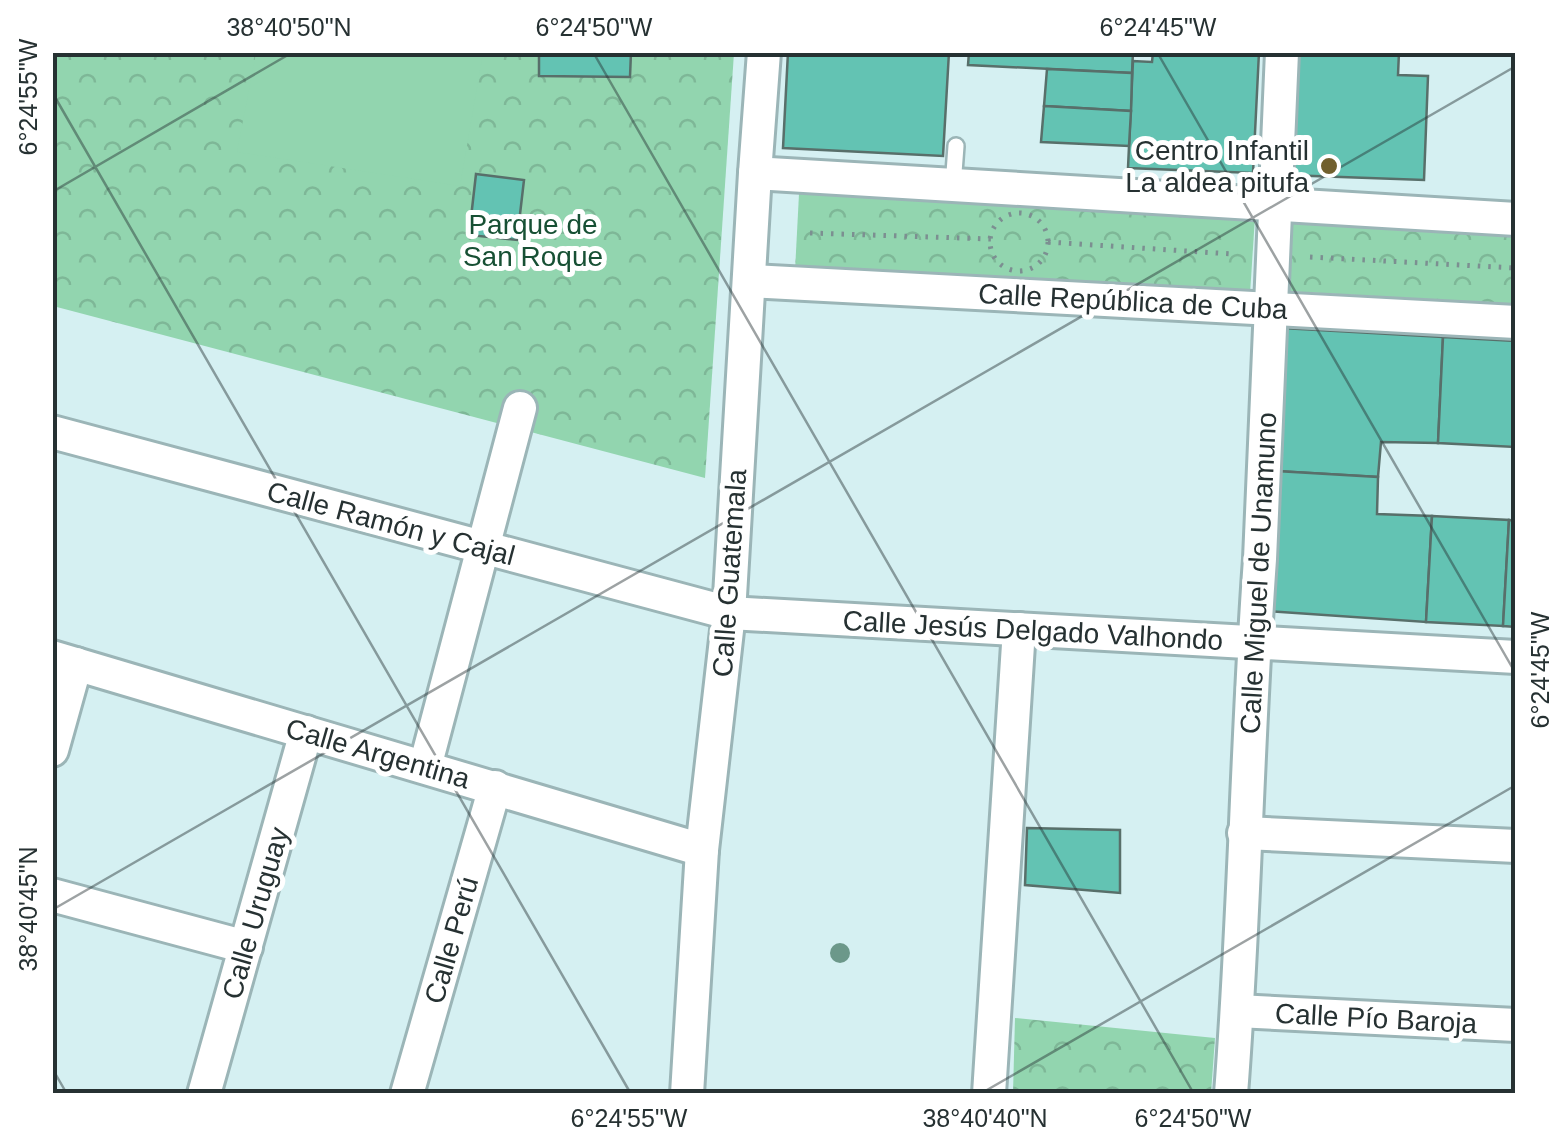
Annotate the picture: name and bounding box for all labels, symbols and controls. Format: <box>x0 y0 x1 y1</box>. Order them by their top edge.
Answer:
text: 38°40'50"N <box>226 13 352 41</box>
text: 6°24'50"W <box>536 13 653 41</box>
text: 6°24'45"W <box>1100 13 1217 41</box>
text: 6°24'55"W <box>14 38 42 155</box>
place label: Centro Infantil La aldea pitufa <box>1125 135 1309 198</box>
marker: Centro Infantil La aldea pitufa <box>1318 155 1340 177</box>
park label: Parque de San Roque <box>463 209 603 272</box>
street label: Calle República de Cuba <box>977 278 1289 325</box>
street label: Calle Miguel de Unamuno <box>1235 411 1282 735</box>
street label: Calle Guatemala <box>707 468 752 678</box>
street label: Calle Ramón y Cajal <box>264 475 518 571</box>
street label: Calle Jesús Delgado Valhondo <box>842 605 1224 656</box>
text: 6°24'45"W <box>1526 611 1554 728</box>
street label: Calle Argentina <box>282 712 474 795</box>
street label: Calle Uruguay <box>216 824 295 1003</box>
text: 38°40'45"N <box>14 846 42 972</box>
street label: Calle Perú <box>419 873 484 1007</box>
street label: Calle Pío Baroja <box>1274 998 1478 1039</box>
text: 6°24'55"W <box>571 1104 688 1132</box>
text: 38°40'40"N <box>922 1104 1048 1132</box>
text: 6°24'50"W <box>1135 1104 1252 1132</box>

